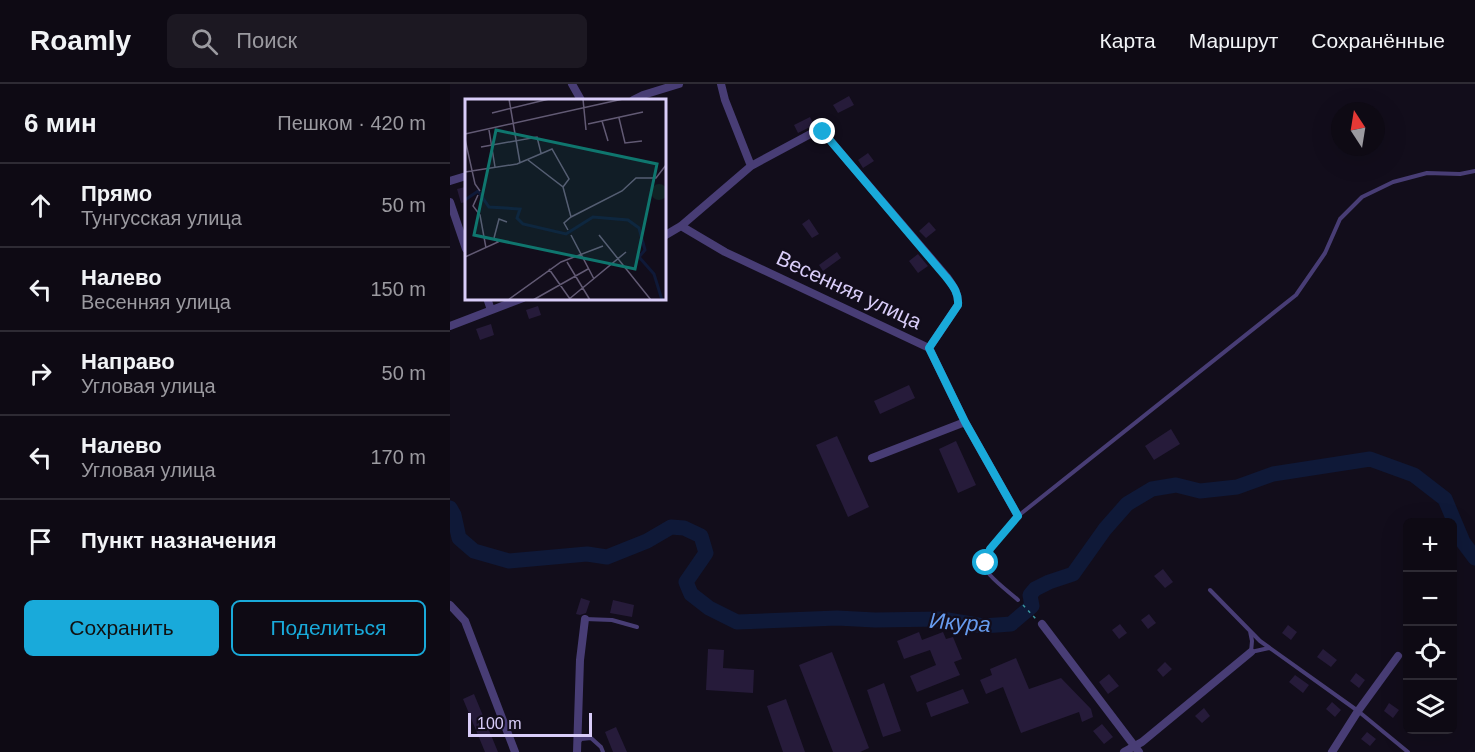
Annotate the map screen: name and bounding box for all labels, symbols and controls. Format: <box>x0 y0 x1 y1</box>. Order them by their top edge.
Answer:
search box <box>167 14 587 68</box>
text: Roamly <box>30 25 131 56</box>
icon: search <box>188 25 221 58</box>
text: Поиск <box>236 28 297 53</box>
text: Карта <box>1100 29 1156 52</box>
text: Маршрут <box>1189 29 1278 52</box>
text: Сохранённые <box>1311 29 1445 52</box>
inset map <box>465 99 666 300</box>
north arrow <box>1331 102 1385 156</box>
text: 6 мин <box>24 108 97 138</box>
text: Пешком · 420 m <box>277 112 426 134</box>
route end <box>809 118 835 144</box>
text: Прямо <box>81 181 152 206</box>
icon: ahead <box>24 189 57 222</box>
text: 50 m <box>382 194 426 216</box>
text: Тунгусская улица <box>81 207 242 229</box>
street label: Весенняя улица <box>773 246 926 333</box>
text: Налево <box>81 265 162 290</box>
icon: left <box>24 273 57 306</box>
text: 150 m <box>370 278 426 300</box>
text: Весенняя улица <box>81 291 231 313</box>
text: Направо <box>81 349 175 374</box>
icon: right <box>24 357 57 390</box>
text: 50 m <box>382 362 426 384</box>
text: Угловая улица <box>81 375 216 397</box>
text: Налево <box>81 433 162 458</box>
icon: left <box>24 441 57 474</box>
text: 170 m <box>370 446 426 468</box>
text: Угловая улица <box>81 459 216 481</box>
map controls <box>1403 518 1457 734</box>
button: + <box>1403 518 1457 572</box>
icon: arrive <box>24 525 57 558</box>
text: Пункт назначения <box>81 528 277 553</box>
route start <box>972 549 998 575</box>
button: − <box>1403 572 1457 626</box>
button: Сохранить <box>24 600 219 656</box>
button: Поделиться <box>231 600 426 656</box>
water label: Икура <box>928 608 992 637</box>
button: locate <box>1403 626 1457 680</box>
button: layers <box>1403 680 1457 734</box>
scale bar <box>468 710 592 738</box>
text: 100 m <box>477 715 521 732</box>

